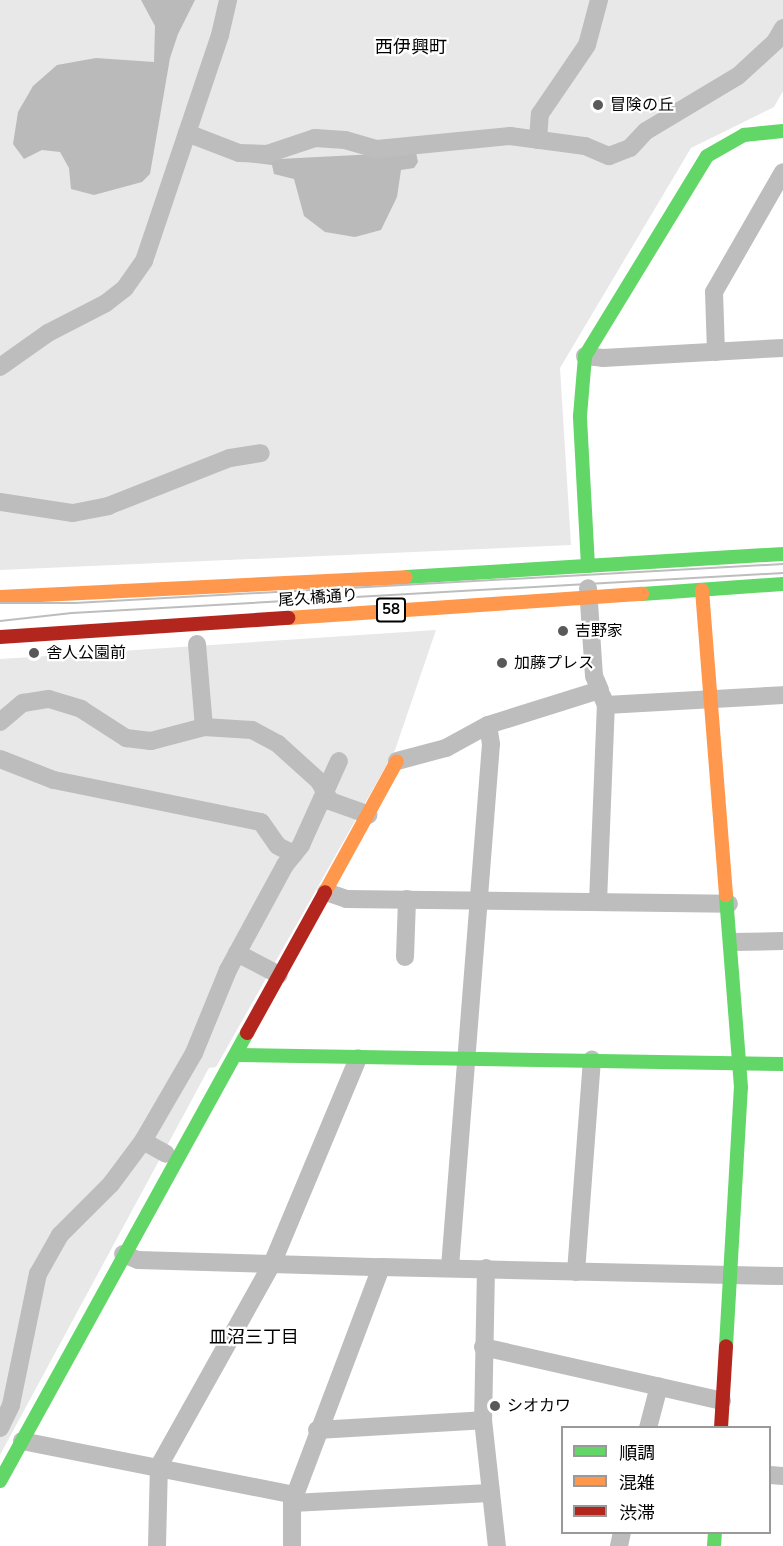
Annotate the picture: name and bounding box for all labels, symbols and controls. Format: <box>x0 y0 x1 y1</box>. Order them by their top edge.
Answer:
district label: 西伊興町 <box>375 36 447 58</box>
place label: 冒険の丘 <box>610 95 674 115</box>
marker: 冒険の丘 <box>591 98 605 112</box>
street label: 尾久橋通り <box>277 586 359 610</box>
road number: 58 <box>376 598 406 622</box>
place label: 吉野家 <box>575 621 623 641</box>
marker: 吉野家 <box>556 624 570 638</box>
place label: 舎人公園前 <box>46 643 126 663</box>
marker: 舎人公園前 <box>27 646 41 660</box>
place label: 加藤プレス <box>514 653 594 673</box>
marker: 加藤プレス <box>495 656 509 670</box>
district label: 皿沼三丁目 <box>209 1326 299 1348</box>
place label: シオカワ <box>507 1396 571 1416</box>
marker: シオカワ <box>488 1399 502 1413</box>
legend <box>561 1426 771 1534</box>
text: 順調 <box>619 1441 655 1465</box>
text: 混雑 <box>619 1471 655 1495</box>
text: 渋滞 <box>619 1501 655 1525</box>

